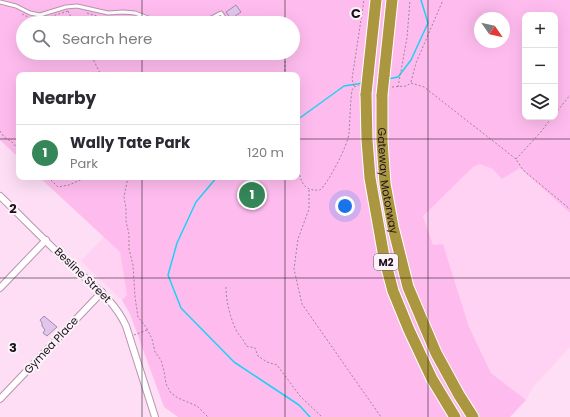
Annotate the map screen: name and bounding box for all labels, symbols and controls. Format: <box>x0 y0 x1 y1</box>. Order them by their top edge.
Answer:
text: C <box>351 4 361 23</box>
north arrow <box>474 12 510 48</box>
map controls <box>522 12 558 120</box>
button: + <box>522 12 558 48</box>
search box <box>16 16 300 60</box>
icon: search <box>30 27 52 49</box>
text: Search here <box>62 28 152 49</box>
button: − <box>522 48 558 84</box>
button: layers <box>522 84 558 120</box>
text: Nearby <box>32 86 96 110</box>
street label: Gateway Motorway <box>374 128 403 236</box>
text: Wally Tate Park <box>70 132 190 153</box>
text: 1 <box>43 143 47 162</box>
text: 120 m <box>247 143 284 162</box>
text: Park <box>70 154 98 173</box>
pin: 1 <box>239 180 265 210</box>
your location <box>335 196 355 216</box>
text: 2 <box>9 199 17 218</box>
street label: Besline Street <box>51 244 115 306</box>
road number: M2 <box>374 254 398 270</box>
street label: Gymea Place <box>20 313 82 377</box>
text: 3 <box>9 338 17 357</box>

